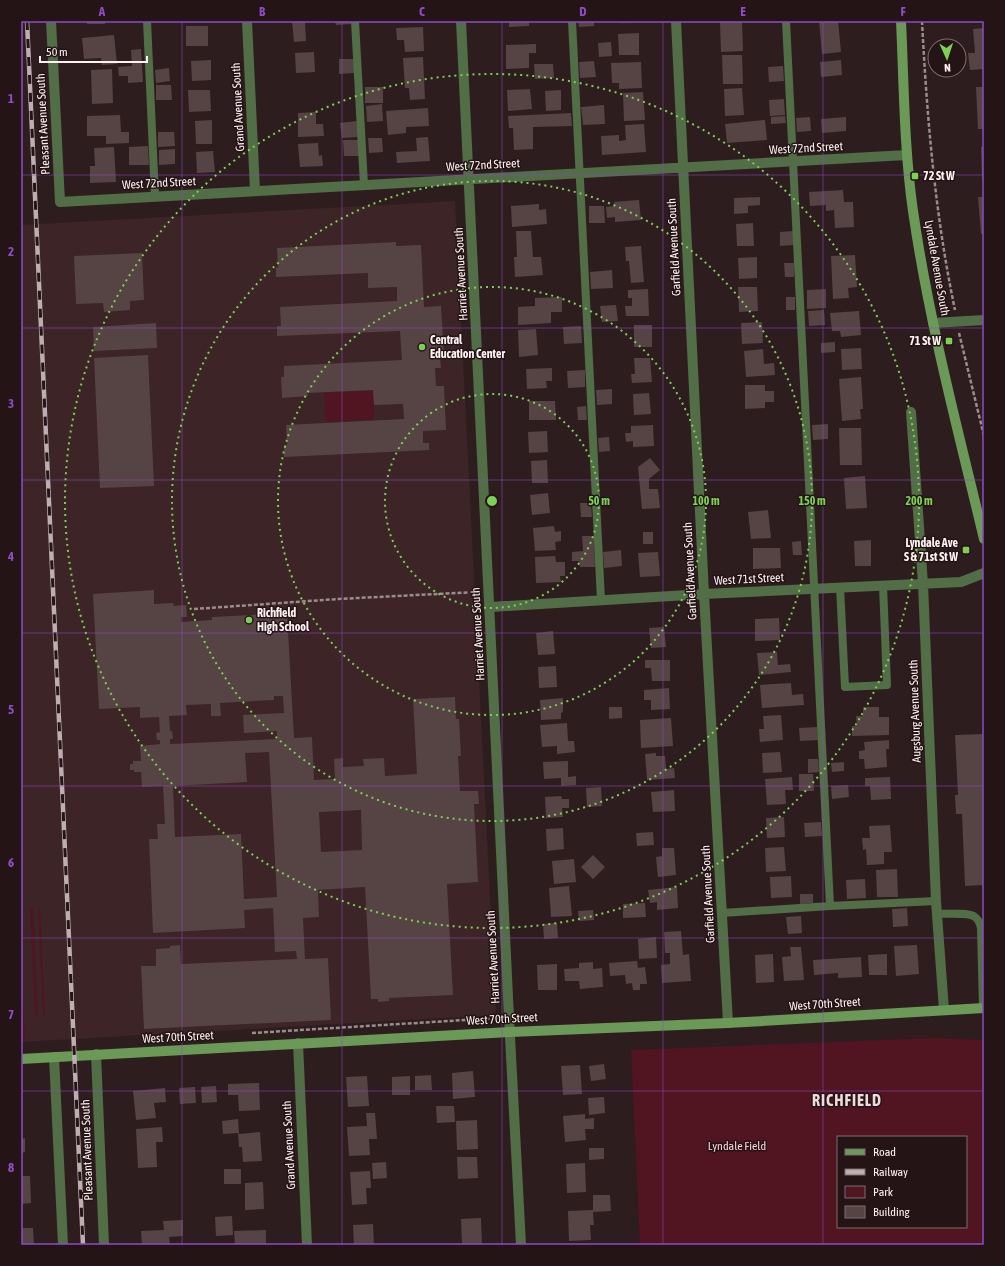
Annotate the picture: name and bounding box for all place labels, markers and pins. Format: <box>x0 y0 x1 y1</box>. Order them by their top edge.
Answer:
place label: 72 St W <box>923 169 955 183</box>
marker: 72 St W <box>910 171 920 181</box>
place label: Central Education Center <box>430 333 505 361</box>
place label: 71 St W <box>909 334 941 348</box>
marker: 71 St W <box>944 336 954 346</box>
marker: Central Education Center <box>417 342 427 352</box>
centre of rings <box>485 494 499 508</box>
place label: Lyndale Ave S & 71st St W <box>904 536 959 564</box>
marker: Lyndale Ave S & 71st St W <box>961 545 971 555</box>
place label: Richfield High School <box>257 606 310 634</box>
marker: Richfield High School <box>244 615 254 625</box>

